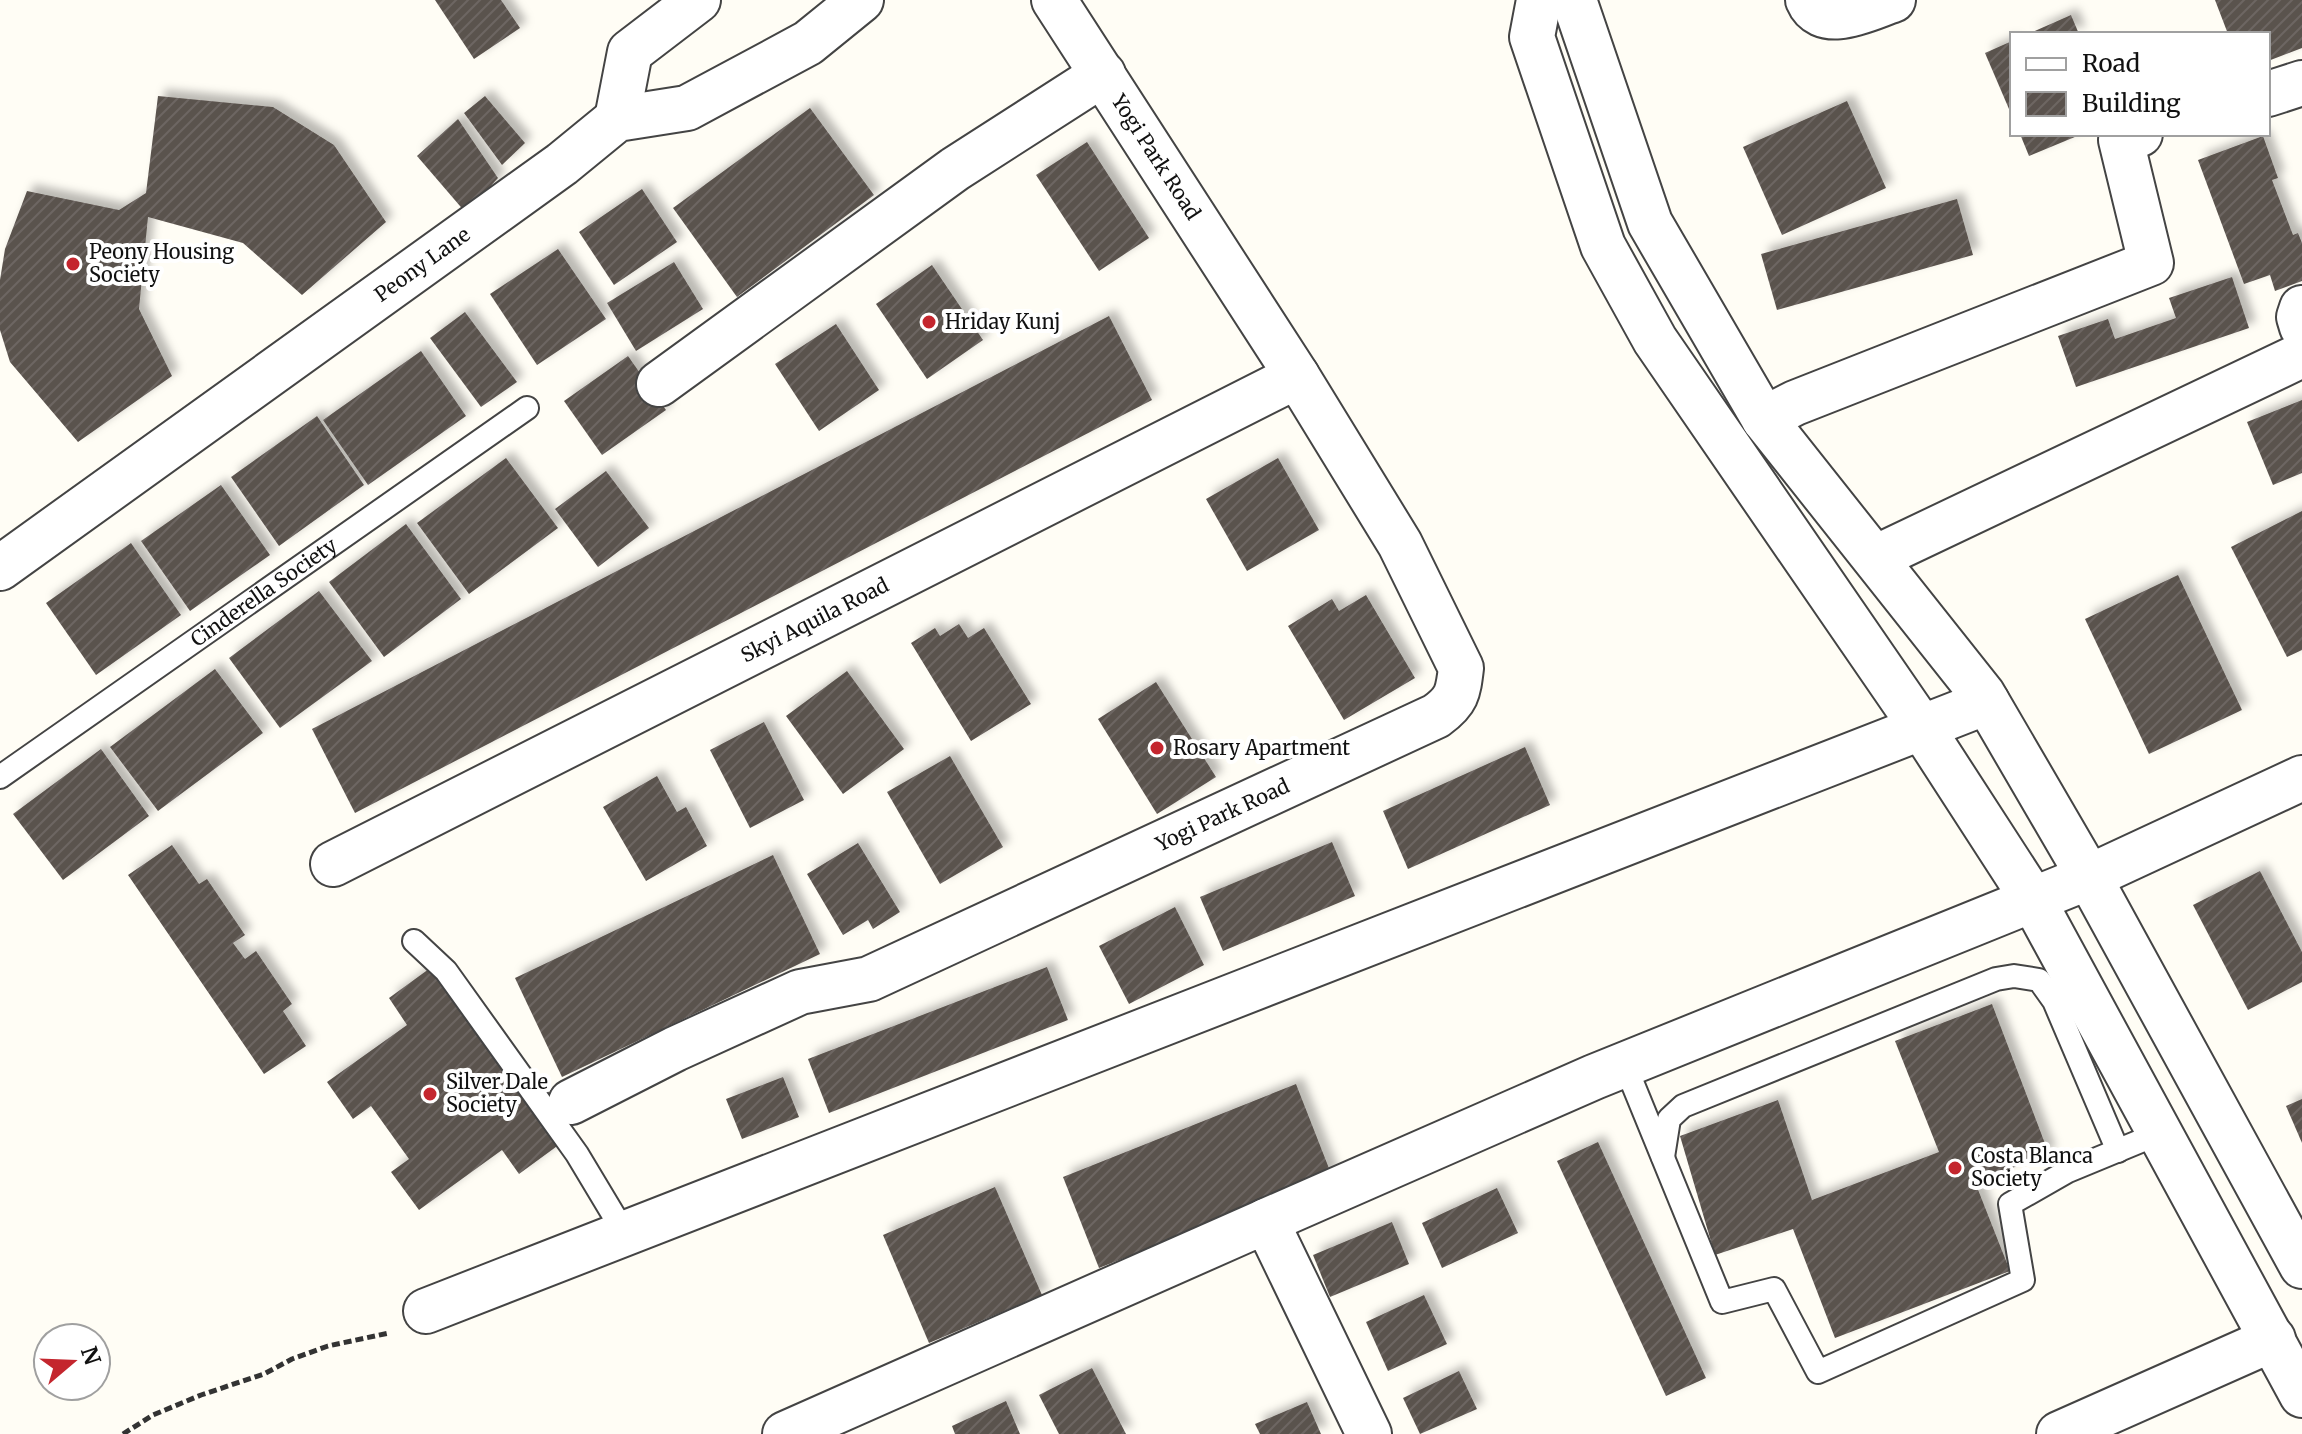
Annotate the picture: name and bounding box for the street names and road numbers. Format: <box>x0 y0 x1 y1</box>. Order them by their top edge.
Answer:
street label: Yogi Park Road <box>1106 89 1206 224</box>
street label: Peony Lane <box>369 221 475 307</box>
street label: Cinderella Society <box>186 532 342 652</box>
street label: Skyi Aquila Road <box>737 572 893 667</box>
street label: Yogi Park Road <box>1151 773 1293 857</box>

